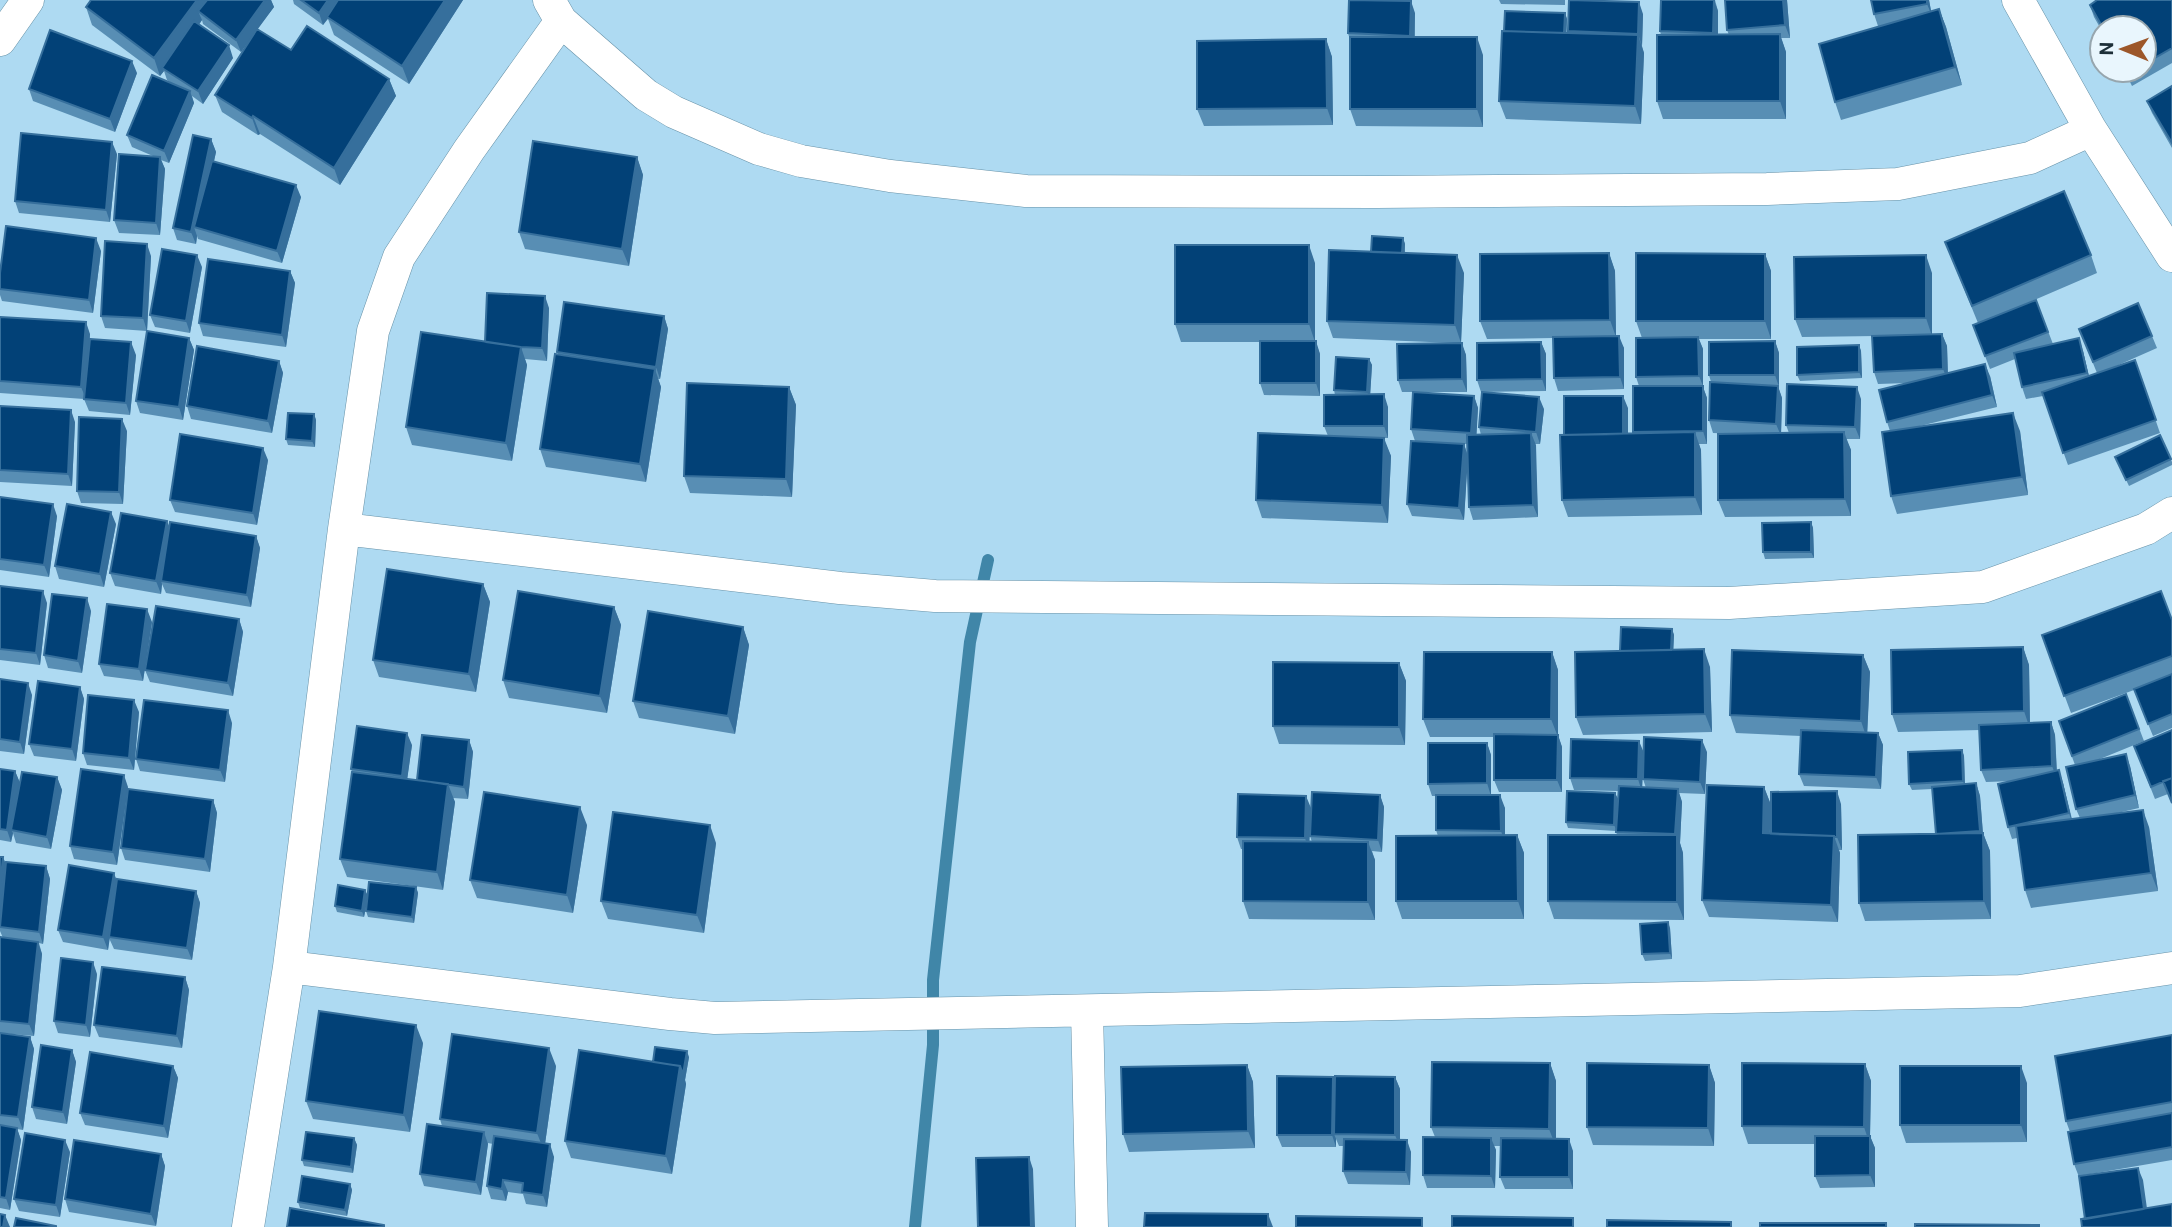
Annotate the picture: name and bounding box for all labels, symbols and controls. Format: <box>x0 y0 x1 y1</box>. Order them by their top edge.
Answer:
north arrow <box>2088 14 2158 84</box>
text: N <box>2095 42 2118 56</box>

